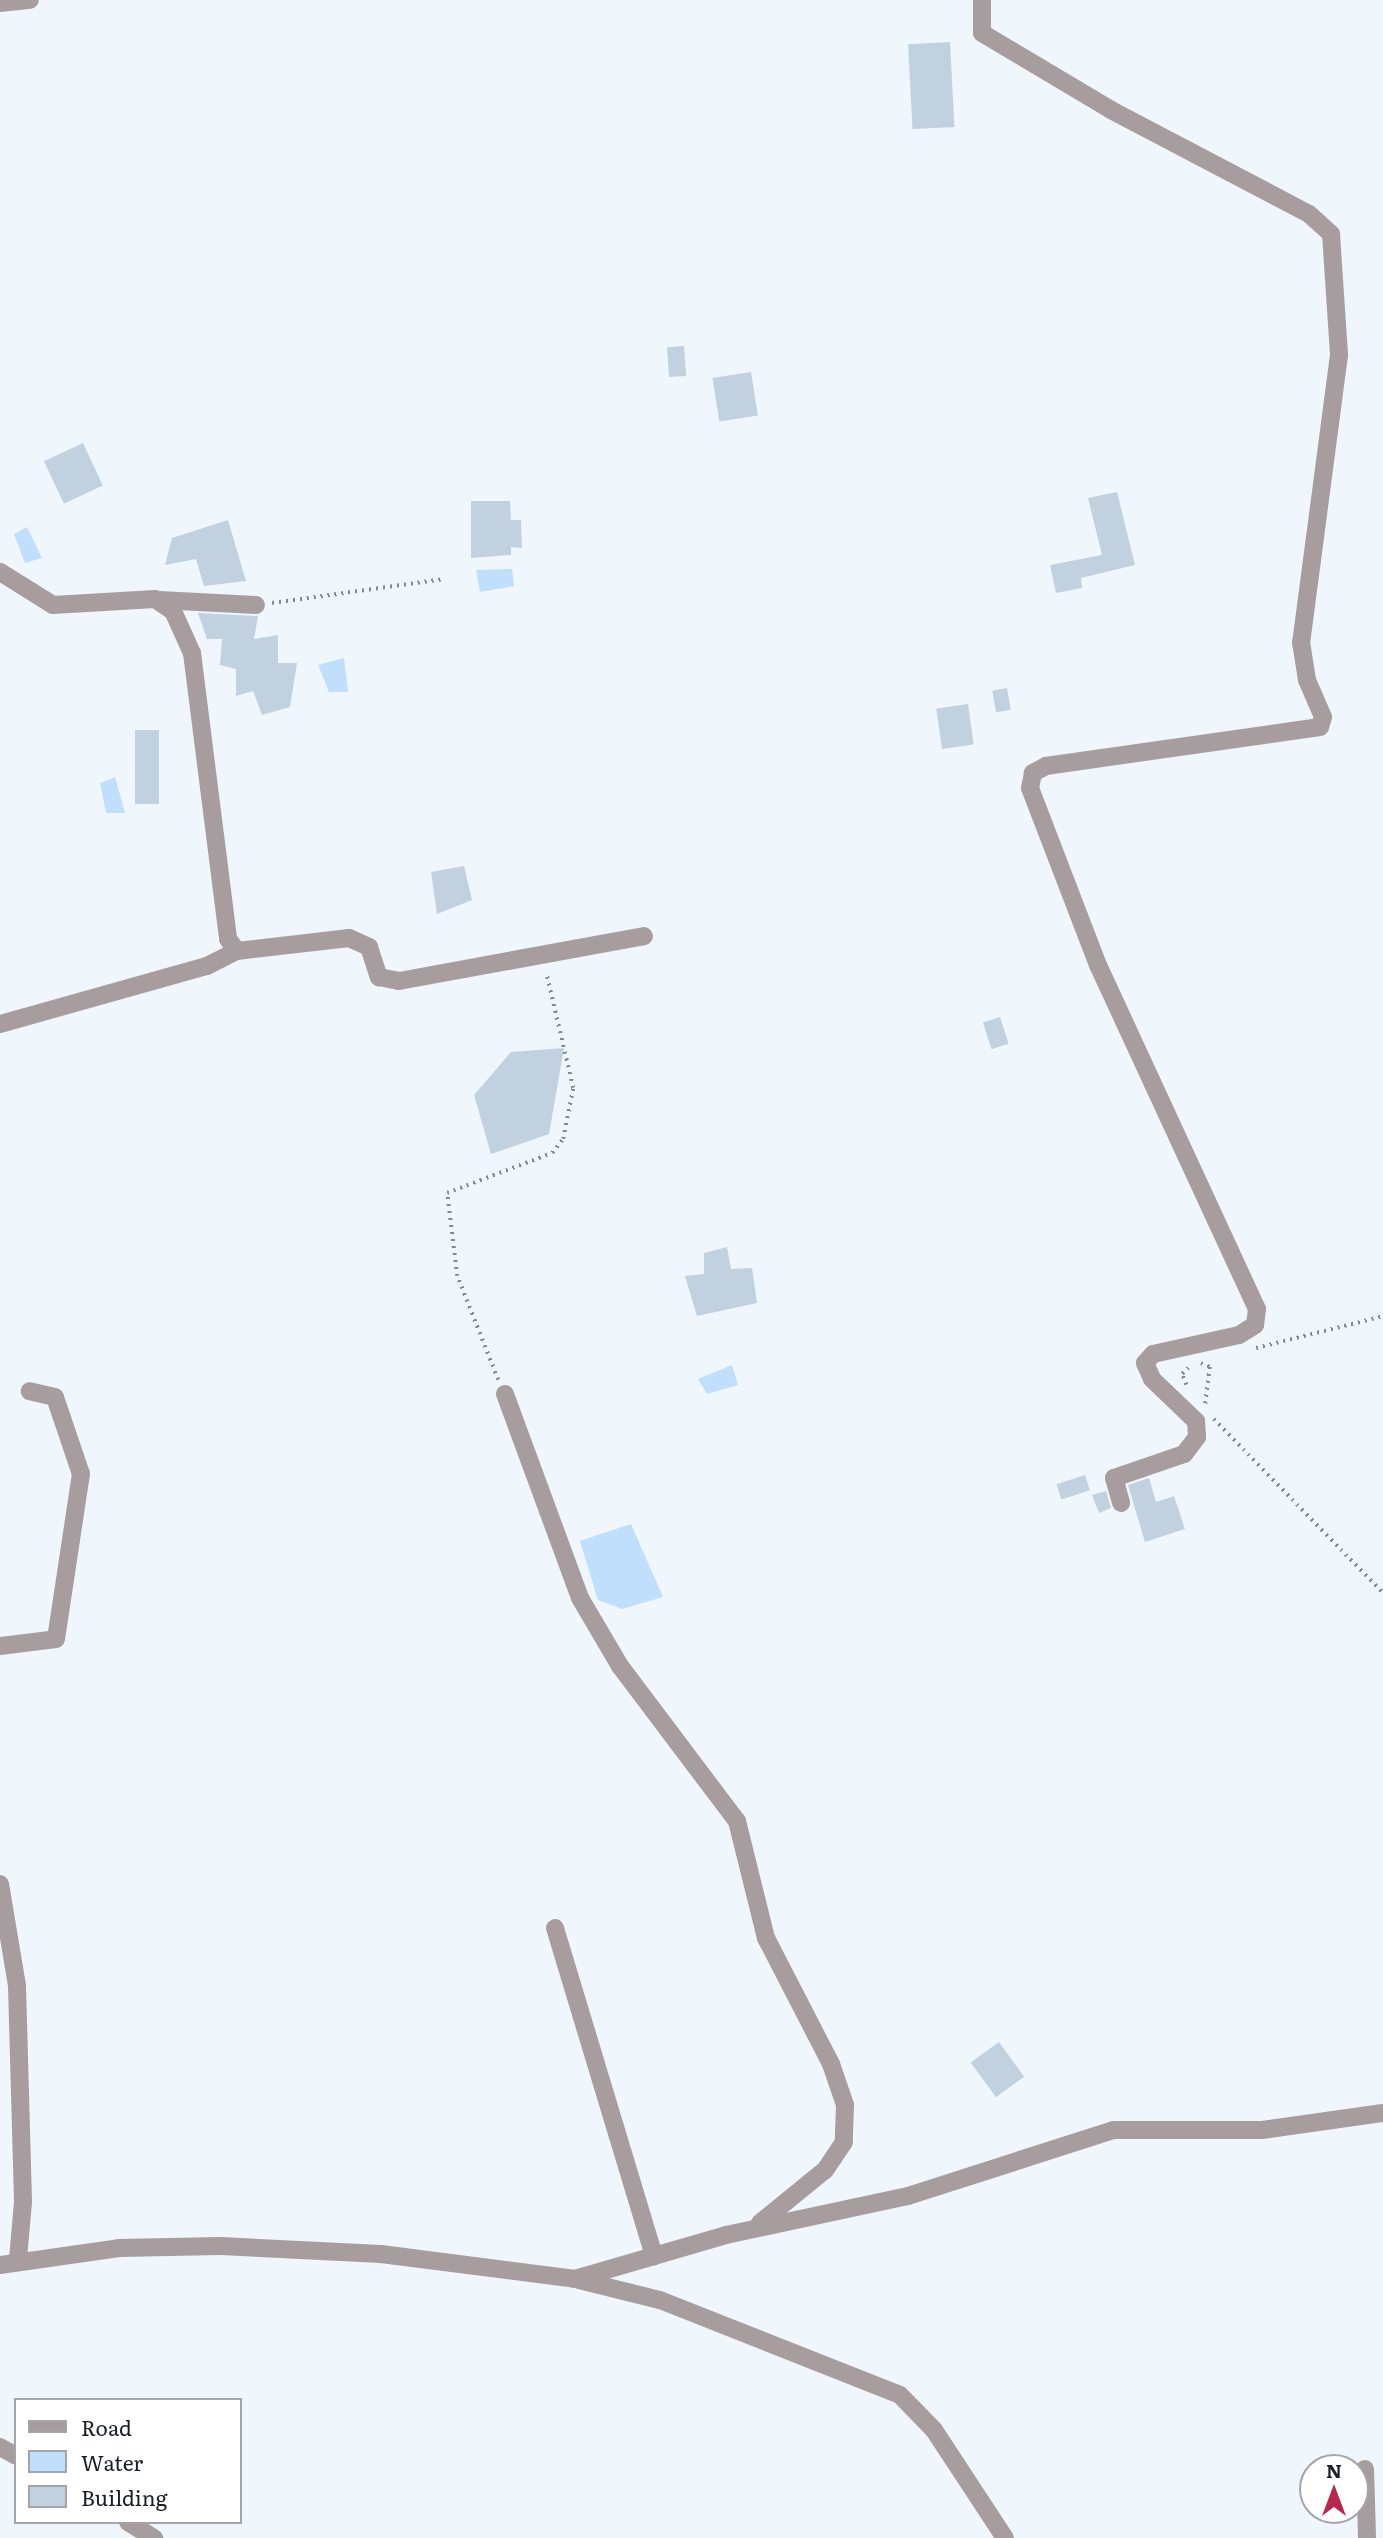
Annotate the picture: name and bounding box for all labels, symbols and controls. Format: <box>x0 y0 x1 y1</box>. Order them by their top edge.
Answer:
legend <box>14 2398 242 2524</box>
text: Road <box>81 2411 132 2442</box>
text: Water <box>81 2446 143 2477</box>
north arrow <box>1299 2454 1369 2524</box>
text: N <box>1326 2456 1342 2484</box>
text: Building <box>81 2481 167 2512</box>

